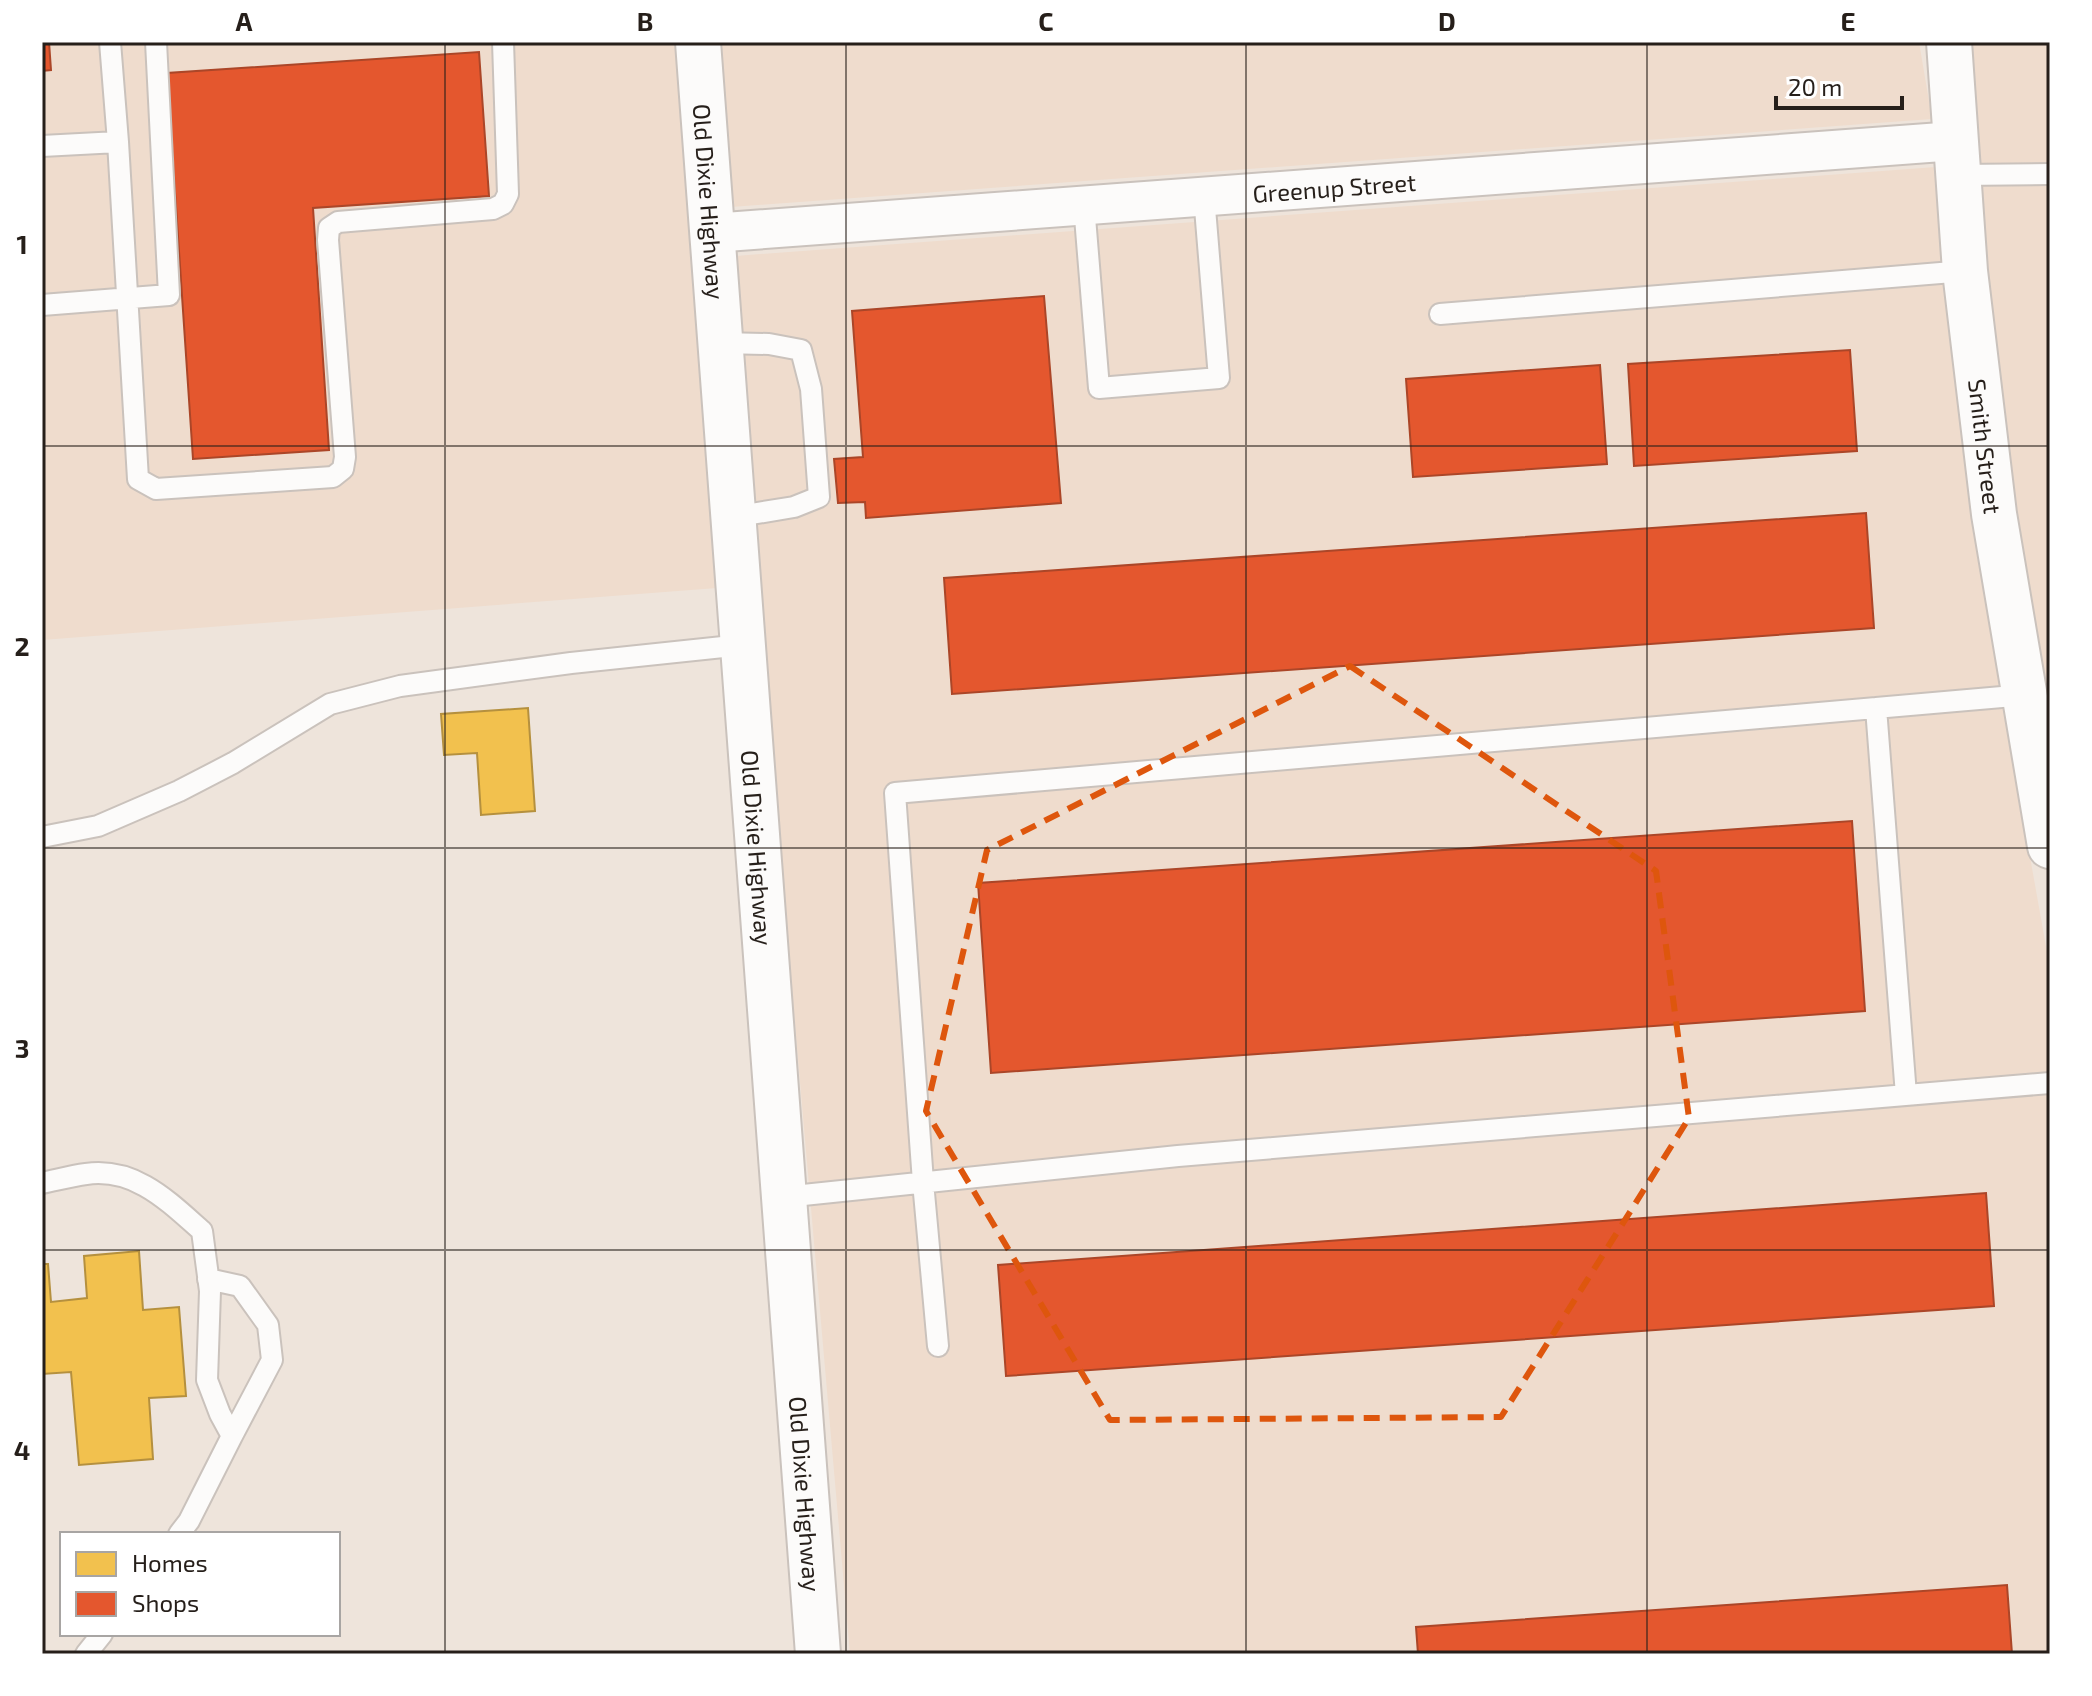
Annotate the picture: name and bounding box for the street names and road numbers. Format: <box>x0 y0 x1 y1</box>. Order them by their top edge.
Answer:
street label: Old Dixie Highway <box>688 103 732 301</box>
street label: Greenup Street <box>1252 166 1417 207</box>
street label: Smith Street <box>1963 377 2008 515</box>
street label: Old Dixie Highway <box>736 749 780 947</box>
street label: Old Dixie Highway <box>784 1395 828 1593</box>

